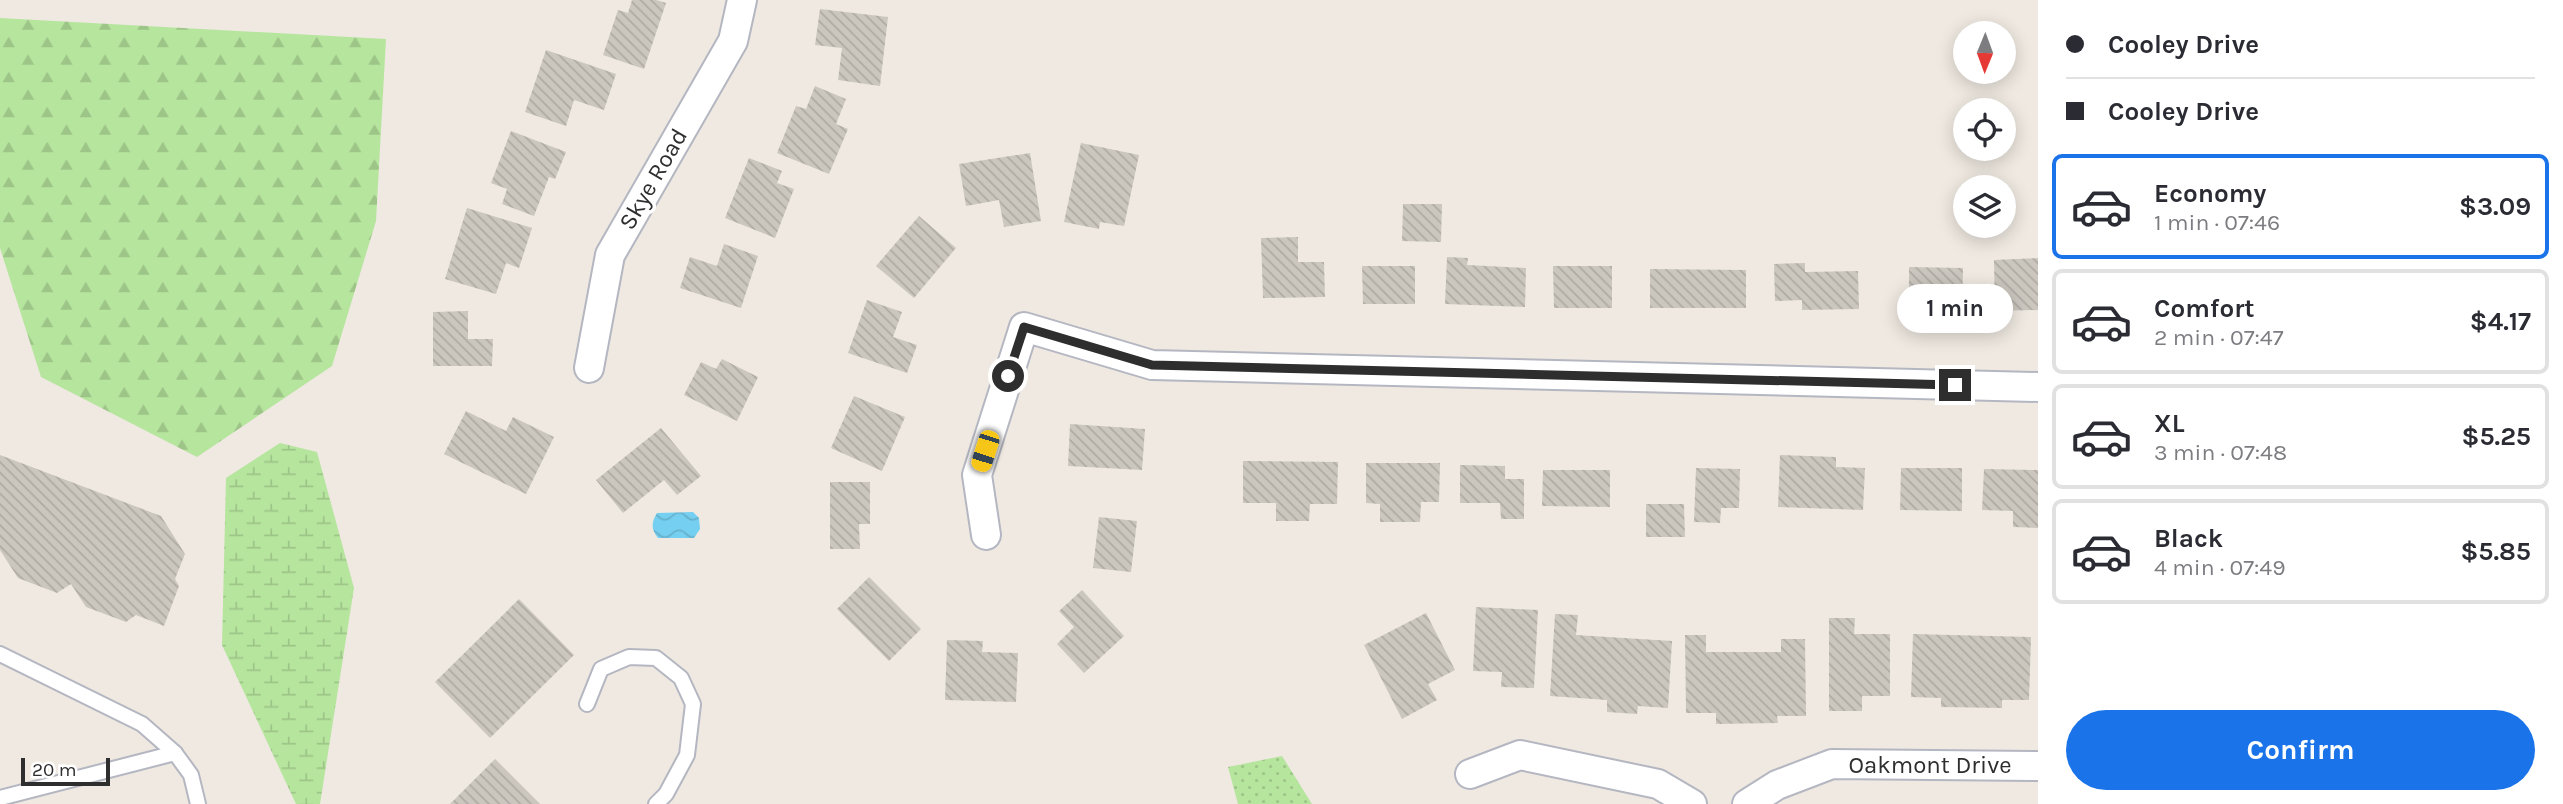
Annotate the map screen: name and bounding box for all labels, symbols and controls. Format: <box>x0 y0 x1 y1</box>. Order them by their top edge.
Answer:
north arrow <box>1953 21 2016 84</box>
map controls <box>1953 21 2016 238</box>
text: Cooley Drive <box>2108 29 2259 60</box>
text: Cooley Drive <box>2108 96 2259 127</box>
button: locate <box>1953 98 2016 161</box>
street label: Skye Road <box>613 123 693 235</box>
button: layers <box>1953 175 2016 238</box>
icon: car <box>2070 175 2133 238</box>
text: Economy <box>2154 178 2266 209</box>
text: $3.09 <box>2459 191 2531 222</box>
text: 1 min · 07:46 <box>2154 209 2280 236</box>
callout: 1 min <box>1897 284 2013 332</box>
icon: car <box>2070 290 2133 353</box>
text: Comfort <box>2154 293 2255 324</box>
text: 1 min <box>1926 295 1984 322</box>
text: $4.17 <box>2470 306 2531 337</box>
text: 2 min · 07:47 <box>2154 324 2283 351</box>
route start <box>992 360 1024 392</box>
route end <box>1939 369 1971 401</box>
icon: car <box>2070 405 2133 468</box>
text: XL <box>2154 408 2185 439</box>
text: $5.25 <box>2462 421 2531 452</box>
car <box>969 428 1002 474</box>
text: 3 min · 07:48 <box>2154 439 2287 466</box>
icon: car <box>2070 520 2133 583</box>
text: Black <box>2154 523 2223 554</box>
text: $5.85 <box>2460 536 2531 567</box>
text: 4 min · 07:49 <box>2154 554 2286 581</box>
button: Confirm <box>2066 710 2535 790</box>
street label: Oakmont Drive <box>1848 751 2012 779</box>
scale bar <box>21 755 110 787</box>
text: 20 m <box>32 759 77 781</box>

